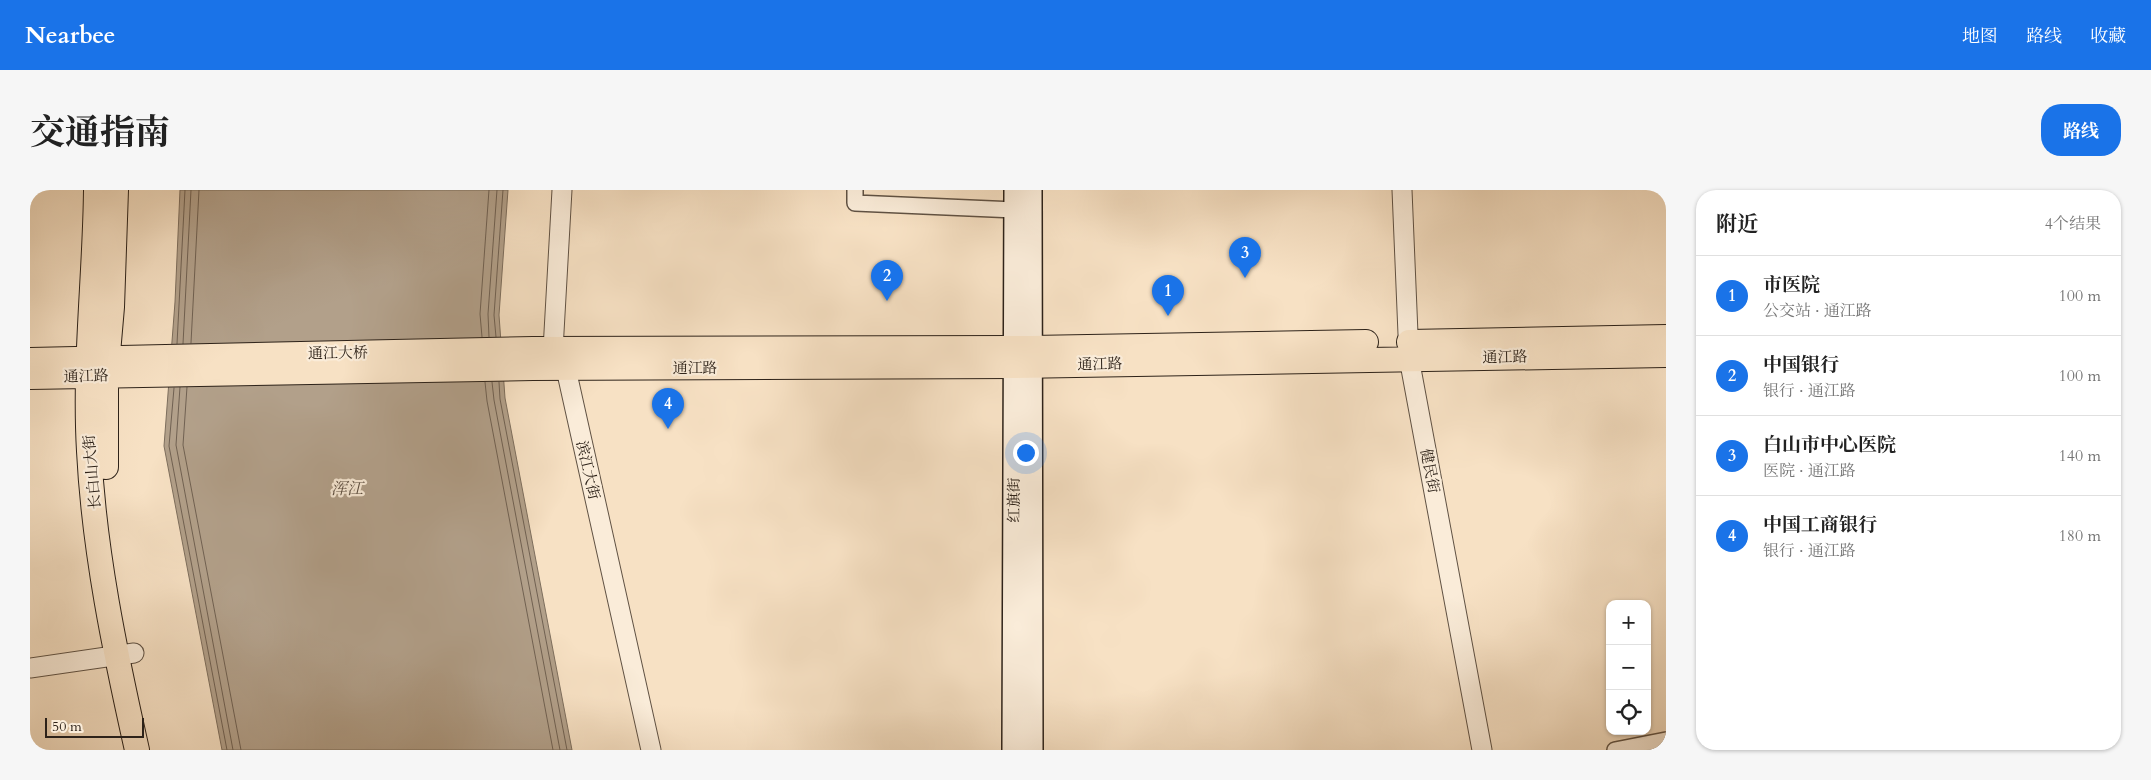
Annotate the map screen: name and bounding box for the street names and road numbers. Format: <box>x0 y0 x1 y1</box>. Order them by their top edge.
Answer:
street label: 通江大桥 <box>308 342 368 364</box>
street label: 通江路 <box>1482 347 1528 367</box>
street label: 通江路 <box>1077 354 1123 374</box>
street label: 通江路 <box>672 358 718 378</box>
street label: 通江路 <box>63 365 109 387</box>
street label: 长白山大街 <box>79 434 105 510</box>
street label: 滨江大街 <box>572 439 604 501</box>
street label: 健民街 <box>1416 447 1444 495</box>
street label: 红旗街 <box>1004 477 1024 523</box>

